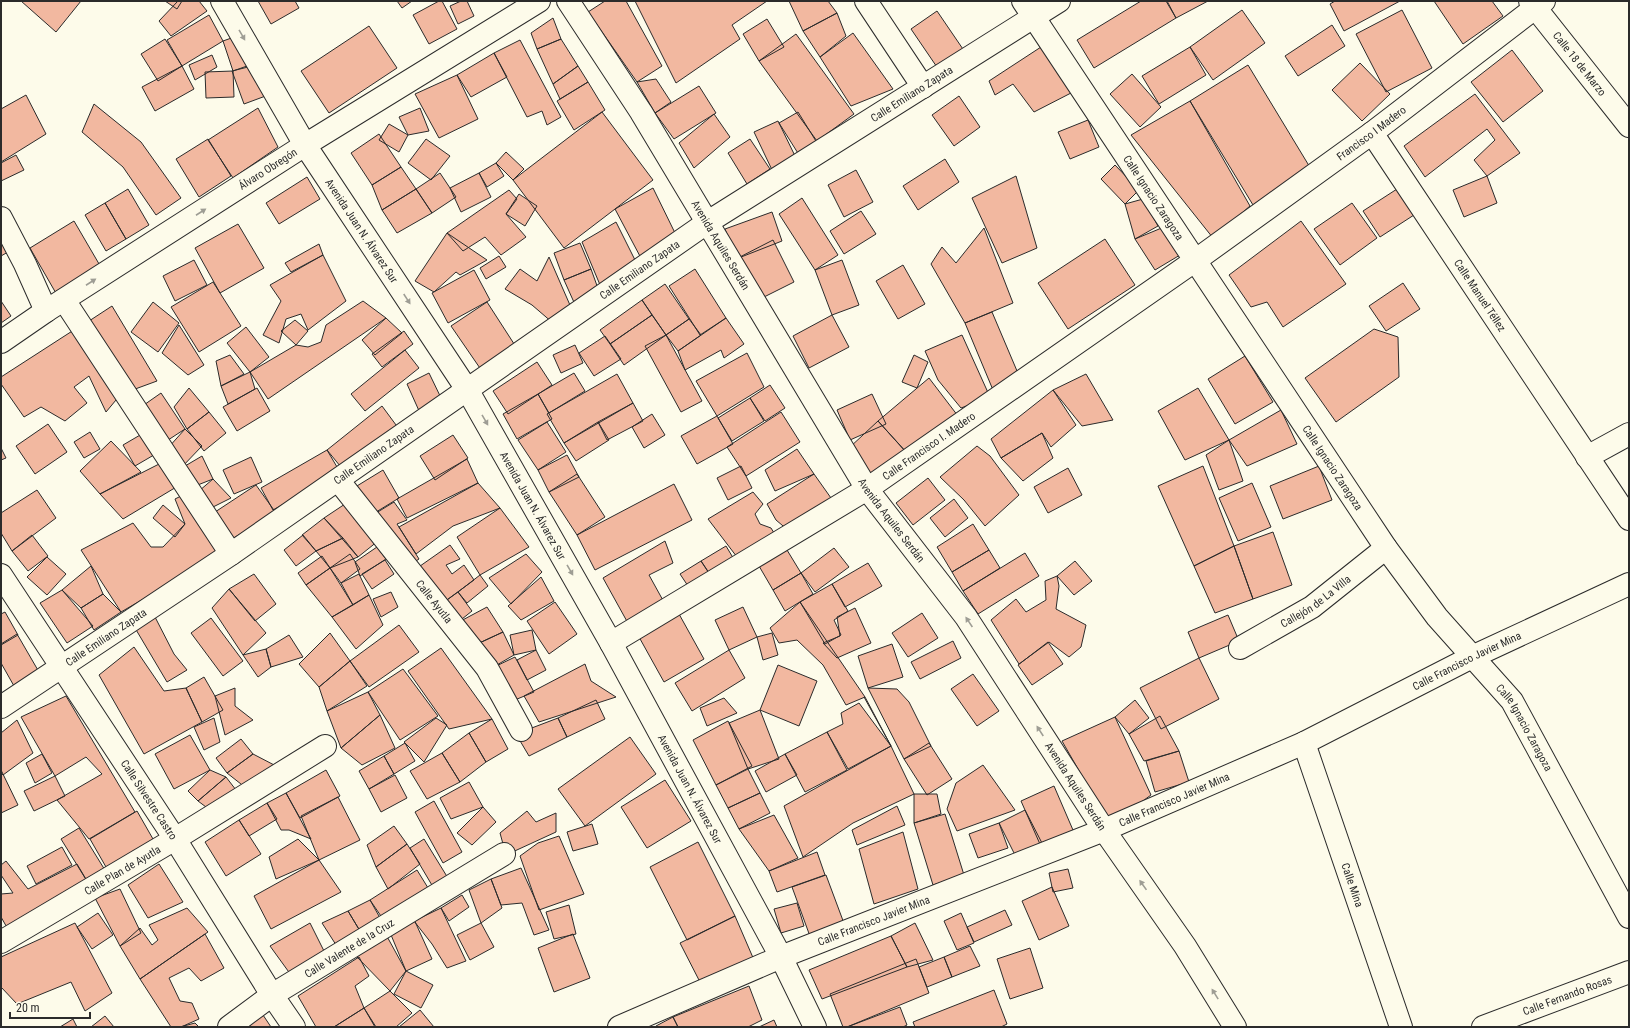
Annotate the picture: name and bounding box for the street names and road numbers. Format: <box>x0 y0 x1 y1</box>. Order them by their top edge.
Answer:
street label: Calle 18 de Marzo <box>1550 29 1609 99</box>
street label: Calle Emiliano Zapata <box>868 64 955 125</box>
street label: Francisco I Madero <box>1334 103 1409 163</box>
street label: Álvaro Obregón <box>236 146 300 193</box>
street label: Calle Ignacio Zaragoza <box>1120 153 1186 243</box>
street label: Avenida Juan N. Álvarez Sur <box>322 177 401 286</box>
street label: Avenida Aquiles Serdán <box>688 198 752 292</box>
street label: Calle Emiliano Zapata <box>597 238 682 302</box>
street label: Calle Manuel Téllez <box>1451 257 1508 334</box>
street label: Calle Francisco I. Madero <box>880 409 978 483</box>
street label: Calle Emiliano Zapata <box>331 423 416 488</box>
street label: Calle Ignacio Zaragoza <box>1299 423 1365 513</box>
street label: Avenida Juan N. Álvarez Sur <box>497 449 569 563</box>
street label: Avenida Aquiles Serdán <box>855 476 927 565</box>
street label: Callejón de La Villa <box>1278 573 1354 631</box>
street label: Calle Ayutla <box>413 578 455 626</box>
street label: Calle Emiliano Zapata <box>63 606 149 669</box>
street label: Calle Francisco Javier Mina <box>1410 629 1523 693</box>
street label: Calle Ignacio Zaragoza <box>1493 682 1555 774</box>
street label: Avenida Juan N. Álvarez Sur <box>655 732 725 846</box>
street label: Avenida Aquiles Serdán <box>1042 740 1109 833</box>
street label: Calle Silvestre Castro <box>118 758 180 843</box>
street label: Calle Francisco Javier Mina <box>1117 770 1232 830</box>
street label: Calle Plan de Ayutla <box>82 843 163 898</box>
street label: Calle Mina <box>1338 861 1366 909</box>
street label: Calle Francisco Javier Mina <box>816 893 932 949</box>
street label: Calle Valente de la Cruz <box>302 916 397 981</box>
street label: Calle Fernando Rosas <box>1521 973 1614 1018</box>

